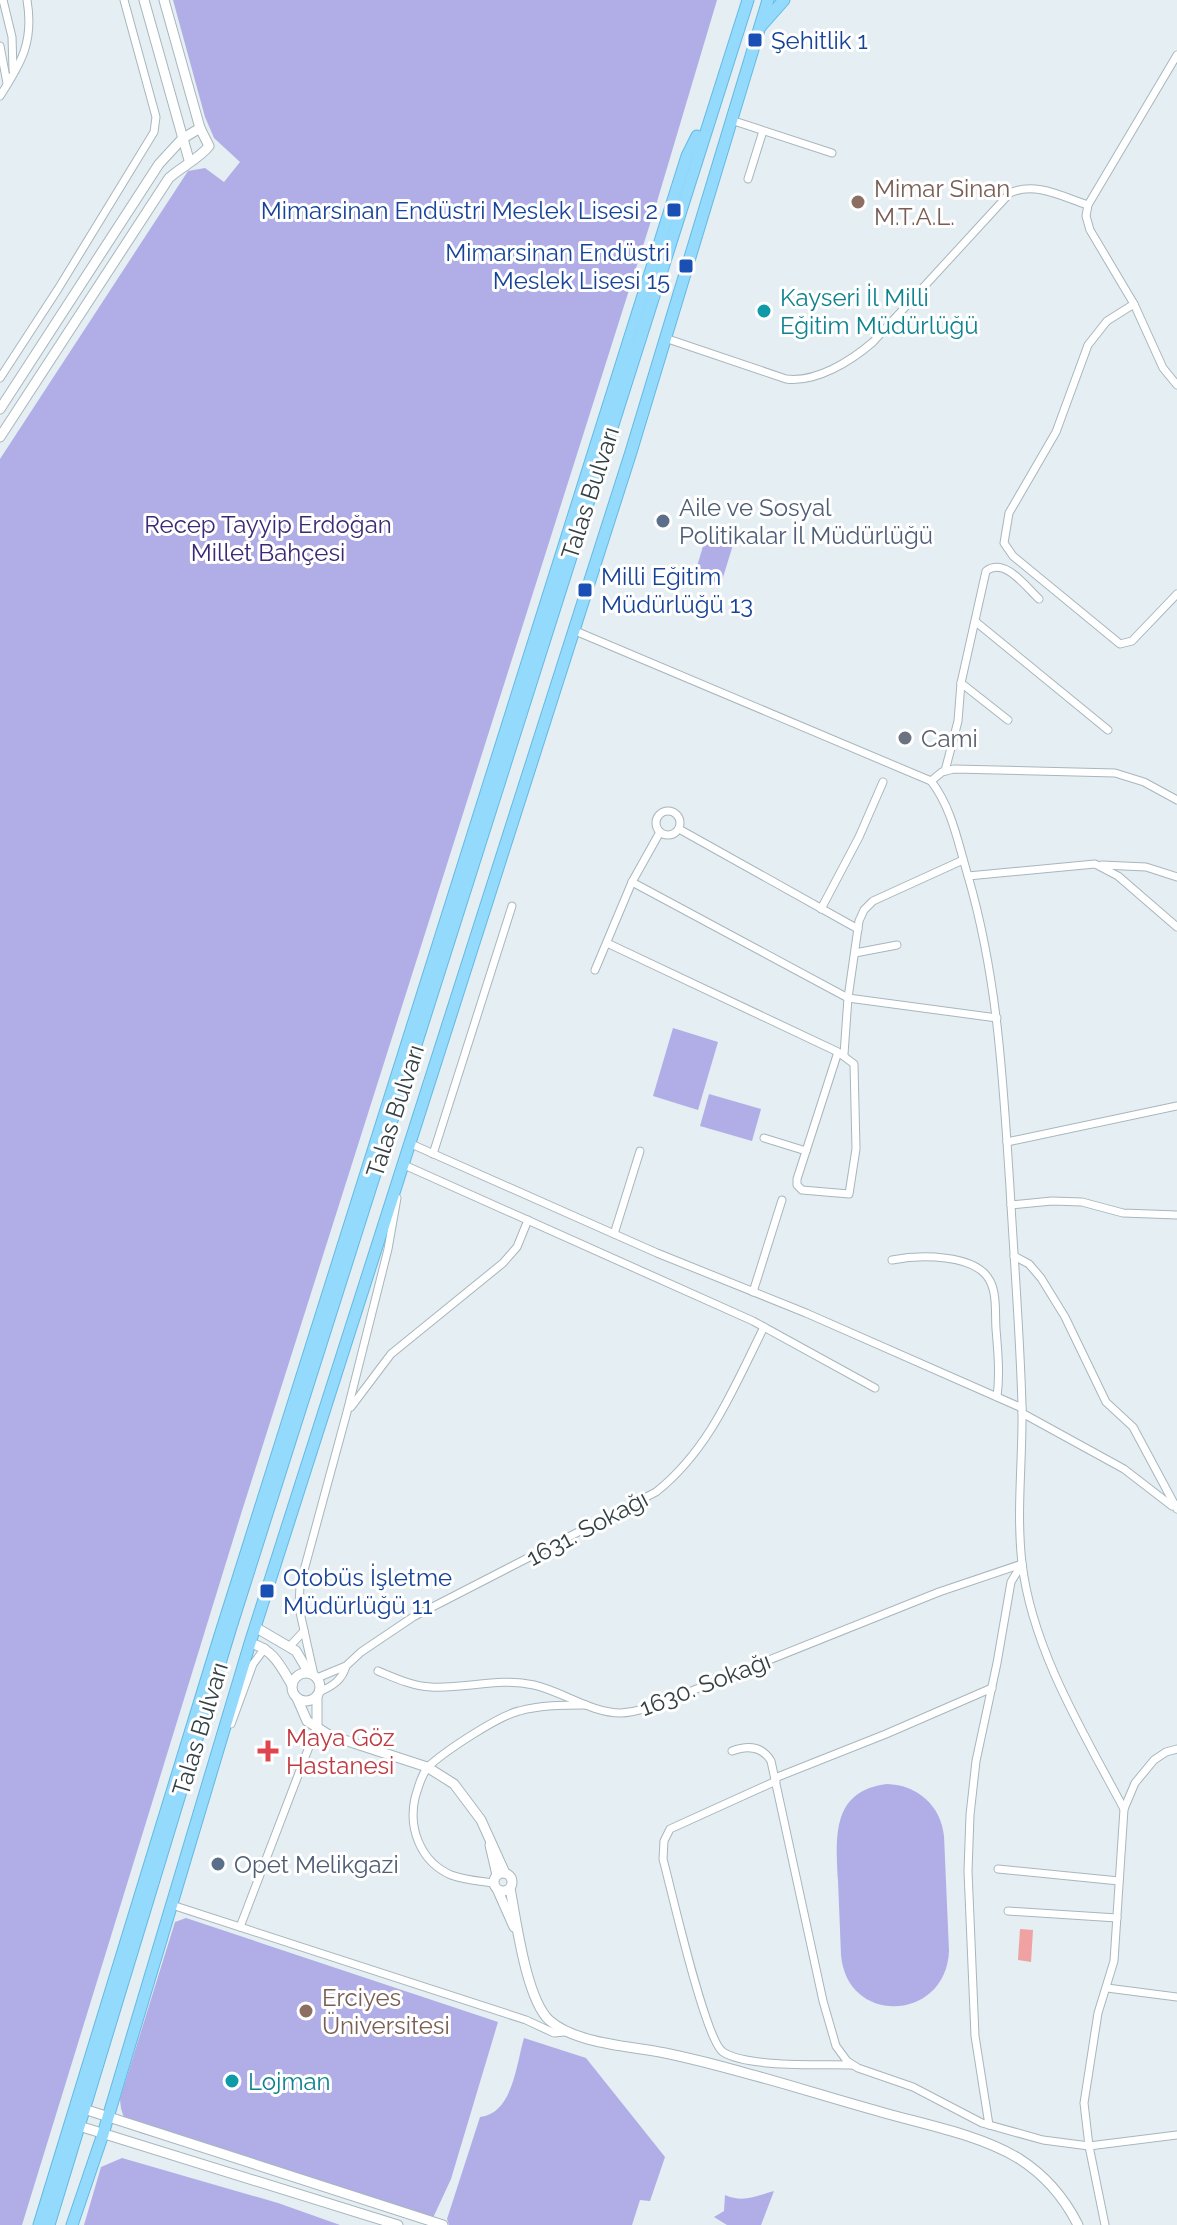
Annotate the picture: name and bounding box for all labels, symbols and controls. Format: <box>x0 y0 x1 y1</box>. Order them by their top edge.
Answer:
place label: Şehitlik 1 <box>771 26 868 55</box>
marker: Şehitlik 1 <box>746 31 764 49</box>
place label: Mimar Sinan M.T.A.L. <box>874 174 1010 231</box>
marker: Mimar Sinan M.T.A.L. <box>849 193 867 211</box>
place label: Mimarsinan Endüstri Meslek Lisesi 2 <box>261 196 658 225</box>
marker: Mimarsinan Endüstri Meslek Lisesi 2 <box>665 201 683 219</box>
place label: Mimarsinan Endüstri Meslek Lisesi 15 <box>445 238 670 295</box>
marker: Mimarsinan Endüstri Meslek Lisesi 15 <box>677 257 695 275</box>
place label: Kayseri İl Milli Eğitim Müdürlüğü <box>780 283 979 340</box>
marker: Kayseri İl Milli Eğitim Müdürlüğü <box>755 302 773 320</box>
street label: Talas Bulvarı <box>555 423 625 563</box>
place label: Aile ve Sosyal Politikalar İl Müdürlüğü <box>679 493 933 550</box>
park label: Recep Tayyip Erdoğan Millet Bahçesi <box>144 510 392 567</box>
marker: Aile ve Sosyal Politikalar İl Müdürlüğü <box>654 512 672 530</box>
place label: Milli Eğitim Müdürlüğü 13 <box>601 562 753 619</box>
marker: Milli Eğitim Müdürlüğü 13 <box>576 581 594 599</box>
place label: Cami <box>921 724 978 753</box>
marker: Cami <box>896 729 914 747</box>
street label: Talas Bulvarı <box>360 1041 430 1181</box>
street label: 1631. Sokağı <box>521 1484 653 1572</box>
place label: Otobüs İşletme Müdürlüğü 11 <box>283 1563 452 1620</box>
marker: Otobüs İşletme Müdürlüğü 11 <box>258 1582 276 1600</box>
street label: 1630. Sokağı <box>636 1646 774 1722</box>
street label: Talas Bulvarı <box>166 1659 234 1799</box>
place label: Maya Göz Hastanesi <box>286 1723 395 1780</box>
marker: Maya Göz Hastanesi <box>257 1740 279 1762</box>
place label: Opet Melikgazi <box>234 1850 399 1879</box>
marker: Opet Melikgazi <box>209 1855 227 1873</box>
place label: Erciyes Üniversitesi <box>322 1983 450 2040</box>
marker: Erciyes Üniversitesi <box>297 2002 315 2020</box>
place label: Lojman <box>248 2067 331 2096</box>
marker: Lojman <box>223 2072 241 2090</box>

